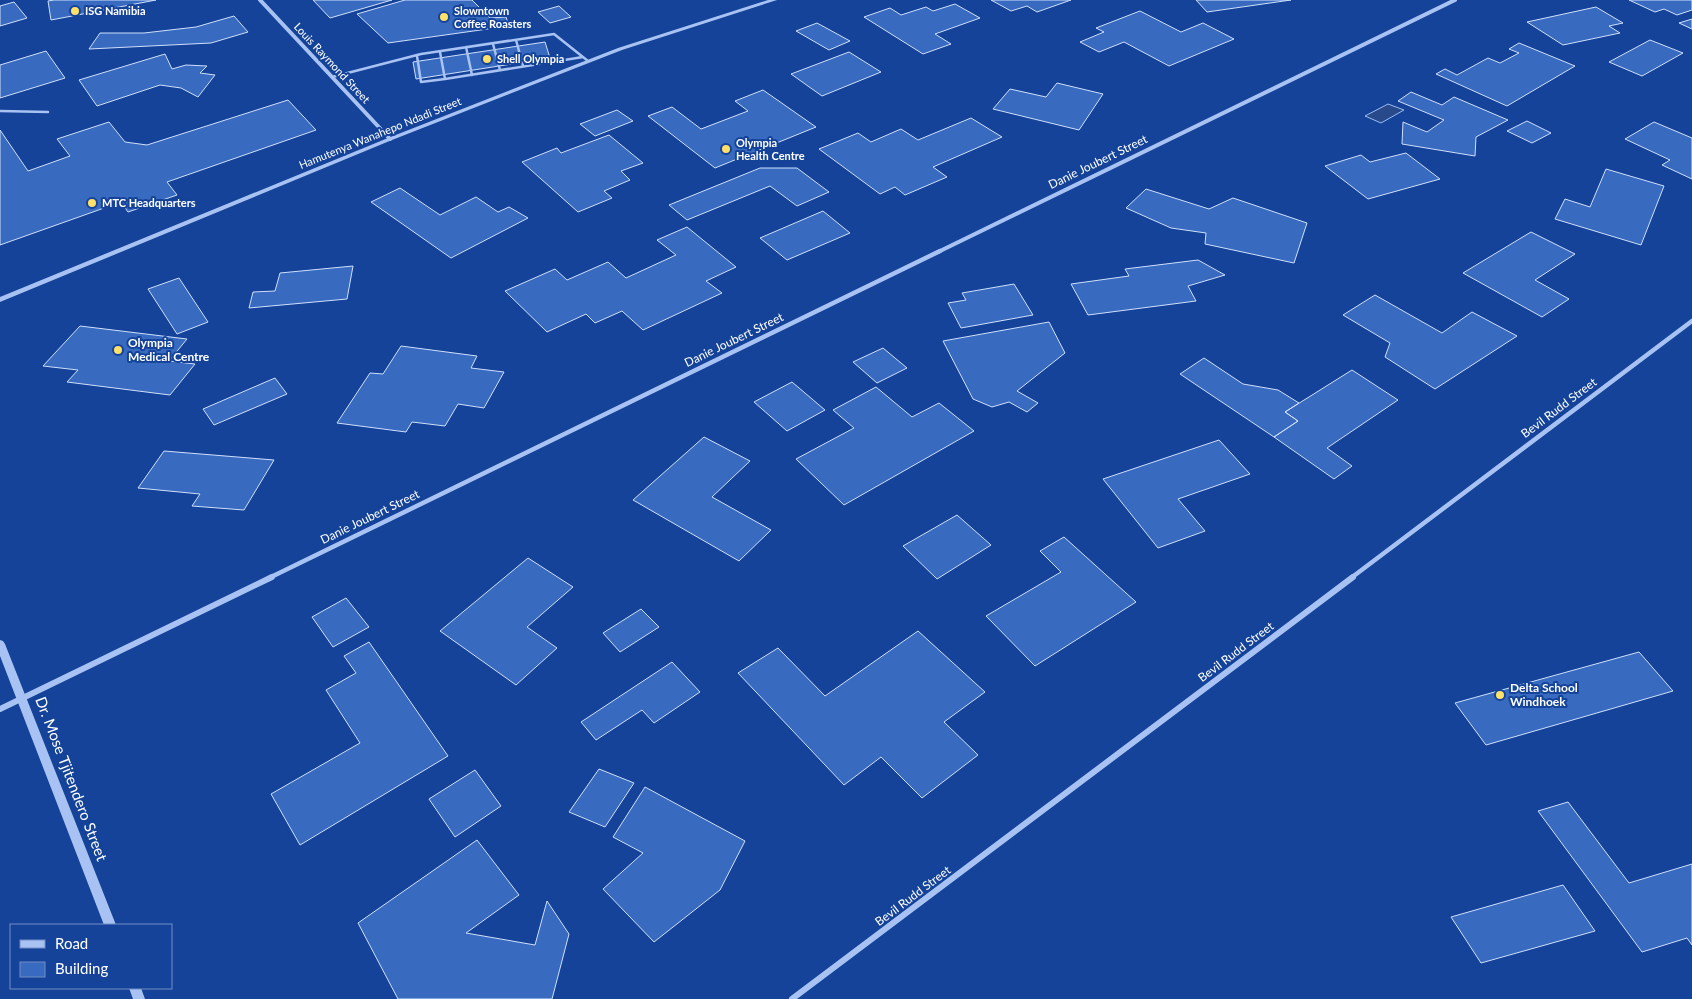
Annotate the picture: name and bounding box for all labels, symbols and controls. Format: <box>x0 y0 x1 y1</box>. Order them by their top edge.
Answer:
place label: ISG Namibia <box>85 4 146 17</box>
place label: Slowntown Coffee Roasters <box>454 4 532 30</box>
marker: ISG Namibia <box>69 5 81 17</box>
marker: Slowntown Coffee Roasters <box>438 11 450 23</box>
street label: Louis Raymond Street <box>292 20 373 106</box>
place label: Shell Olympia <box>497 52 564 65</box>
marker: Shell Olympia <box>481 53 493 65</box>
street label: Hamutenya Wanahepo Ndadi Street <box>297 94 463 171</box>
street label: Danie Joubert Street <box>1046 131 1150 192</box>
place label: Olympia Health Centre <box>736 136 805 162</box>
marker: Olympia Health Centre <box>720 143 732 155</box>
place label: MTC Headquarters <box>102 196 196 209</box>
marker: MTC Headquarters <box>86 197 98 209</box>
street label: Danie Joubert Street <box>682 309 786 370</box>
place label: Olympia Medical Centre <box>128 335 210 364</box>
marker: Olympia Medical Centre <box>112 344 124 356</box>
street label: Bevil Rudd Street <box>1518 374 1600 441</box>
street label: Danie Joubert Street <box>318 486 422 547</box>
street label: Bevil Rudd Street <box>1195 618 1277 685</box>
place label: Delta School Windhoek <box>1510 680 1578 709</box>
marker: Delta School Windhoek <box>1494 689 1506 701</box>
street label: Dr. Mose Tjitendero Street <box>32 694 112 864</box>
street label: Bevil Rudd Street <box>872 862 954 929</box>
legend <box>10 924 172 989</box>
text: Road <box>55 934 88 952</box>
text: Building <box>55 959 108 977</box>

